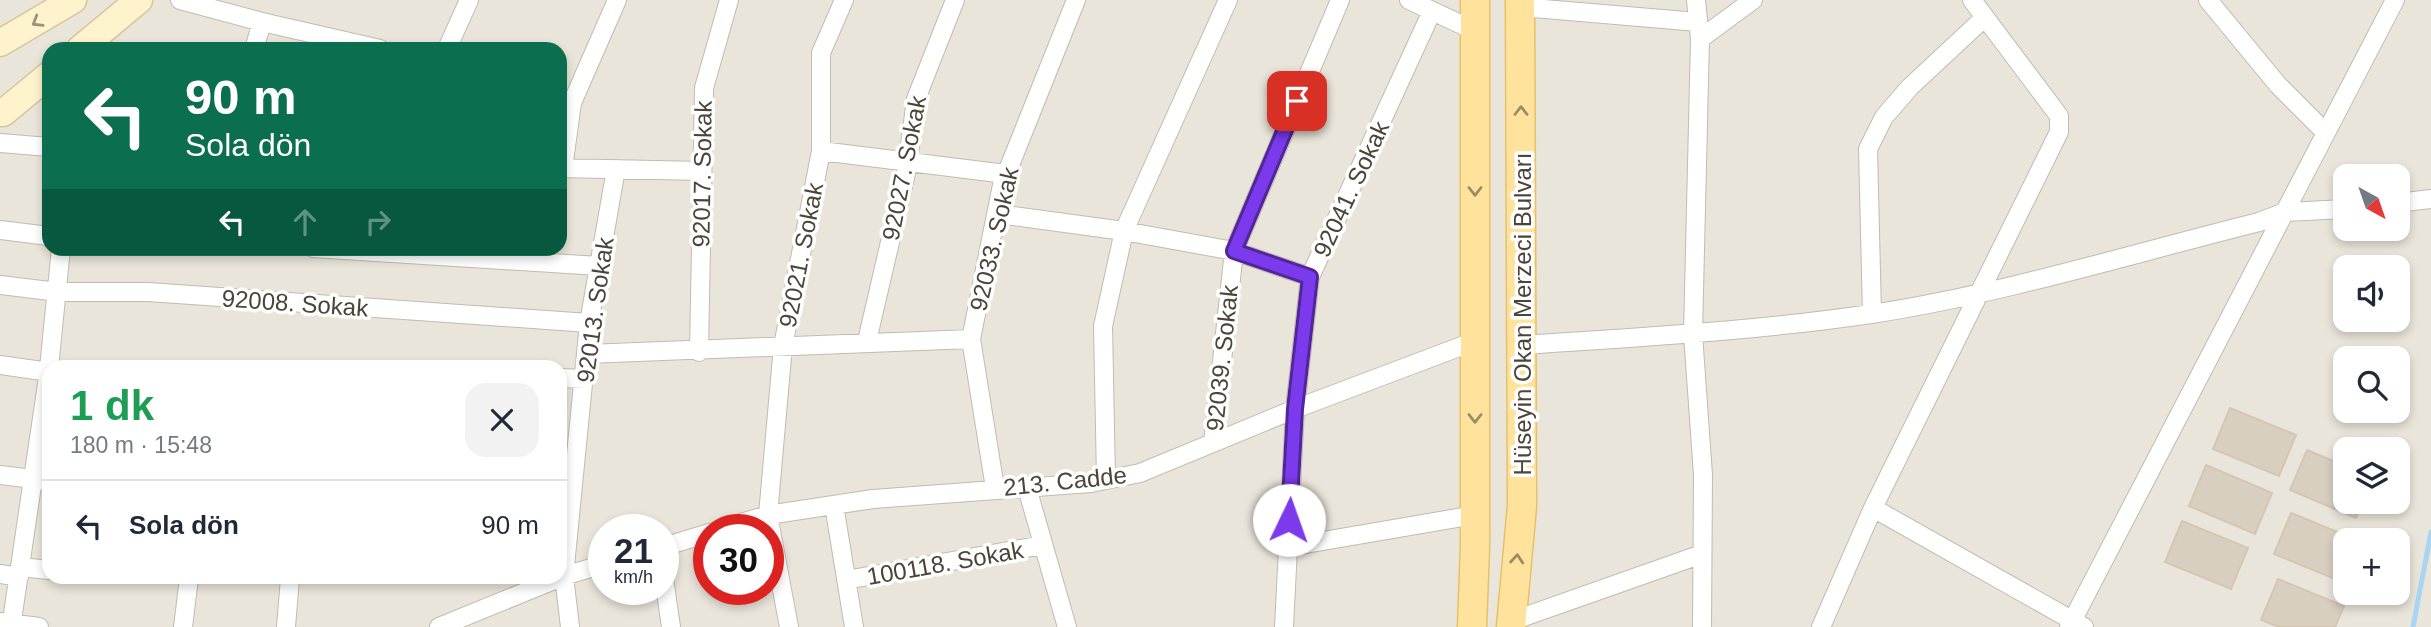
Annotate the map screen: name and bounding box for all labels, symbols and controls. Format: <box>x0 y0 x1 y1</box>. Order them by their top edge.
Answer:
one-way arrow <box>31 13 44 26</box>
icon: left <box>70 70 161 161</box>
text: 90 m <box>185 70 297 124</box>
pin <box>1267 71 1327 131</box>
icon: arrive <box>1278 82 1316 120</box>
street label: 92027. Sokak <box>877 92 931 243</box>
street label: 92017. Sokak <box>687 99 717 248</box>
one-way arrow <box>1513 105 1529 116</box>
street label: 92041. Sokak <box>1308 116 1395 261</box>
text: Sola dön <box>185 127 311 163</box>
street label: Hüseyin Okan Merzeci Bulvarı <box>1509 153 1536 475</box>
street label: 92033. Sokak <box>964 163 1024 314</box>
north arrow <box>2333 164 2410 242</box>
map controls <box>2333 164 2410 605</box>
street label: 92021. Sokak <box>774 179 828 330</box>
one-way arrow <box>1467 186 1483 196</box>
icon: left <box>213 203 251 241</box>
icon: ahead <box>286 203 324 241</box>
icon: right <box>359 203 397 241</box>
street label: 92013. Sokak <box>571 234 619 385</box>
button: sound <box>2333 255 2410 332</box>
street label: 92039. Sokak <box>1201 283 1243 432</box>
street label: 92008. Sokak <box>221 284 370 322</box>
button: search <box>2333 346 2410 423</box>
text: 1 dk <box>70 382 154 429</box>
button: close <box>465 383 539 457</box>
one-way arrow <box>1467 413 1483 424</box>
text: 180 m · 15:48 <box>70 432 212 458</box>
button: layers <box>2333 437 2410 514</box>
street label: 213. Cadde <box>1002 461 1128 501</box>
position arrow <box>1252 483 1326 557</box>
icon: left <box>70 507 108 545</box>
text: Sola dön <box>129 510 239 540</box>
text: 90 m <box>481 510 539 540</box>
speed limit sign: 30 <box>693 514 784 605</box>
button: + <box>2333 528 2410 605</box>
text: 21 <box>614 531 653 570</box>
street label: 100118. Sokak <box>865 536 1026 590</box>
one-way arrow <box>1510 553 1525 565</box>
text: km/h <box>614 567 653 587</box>

